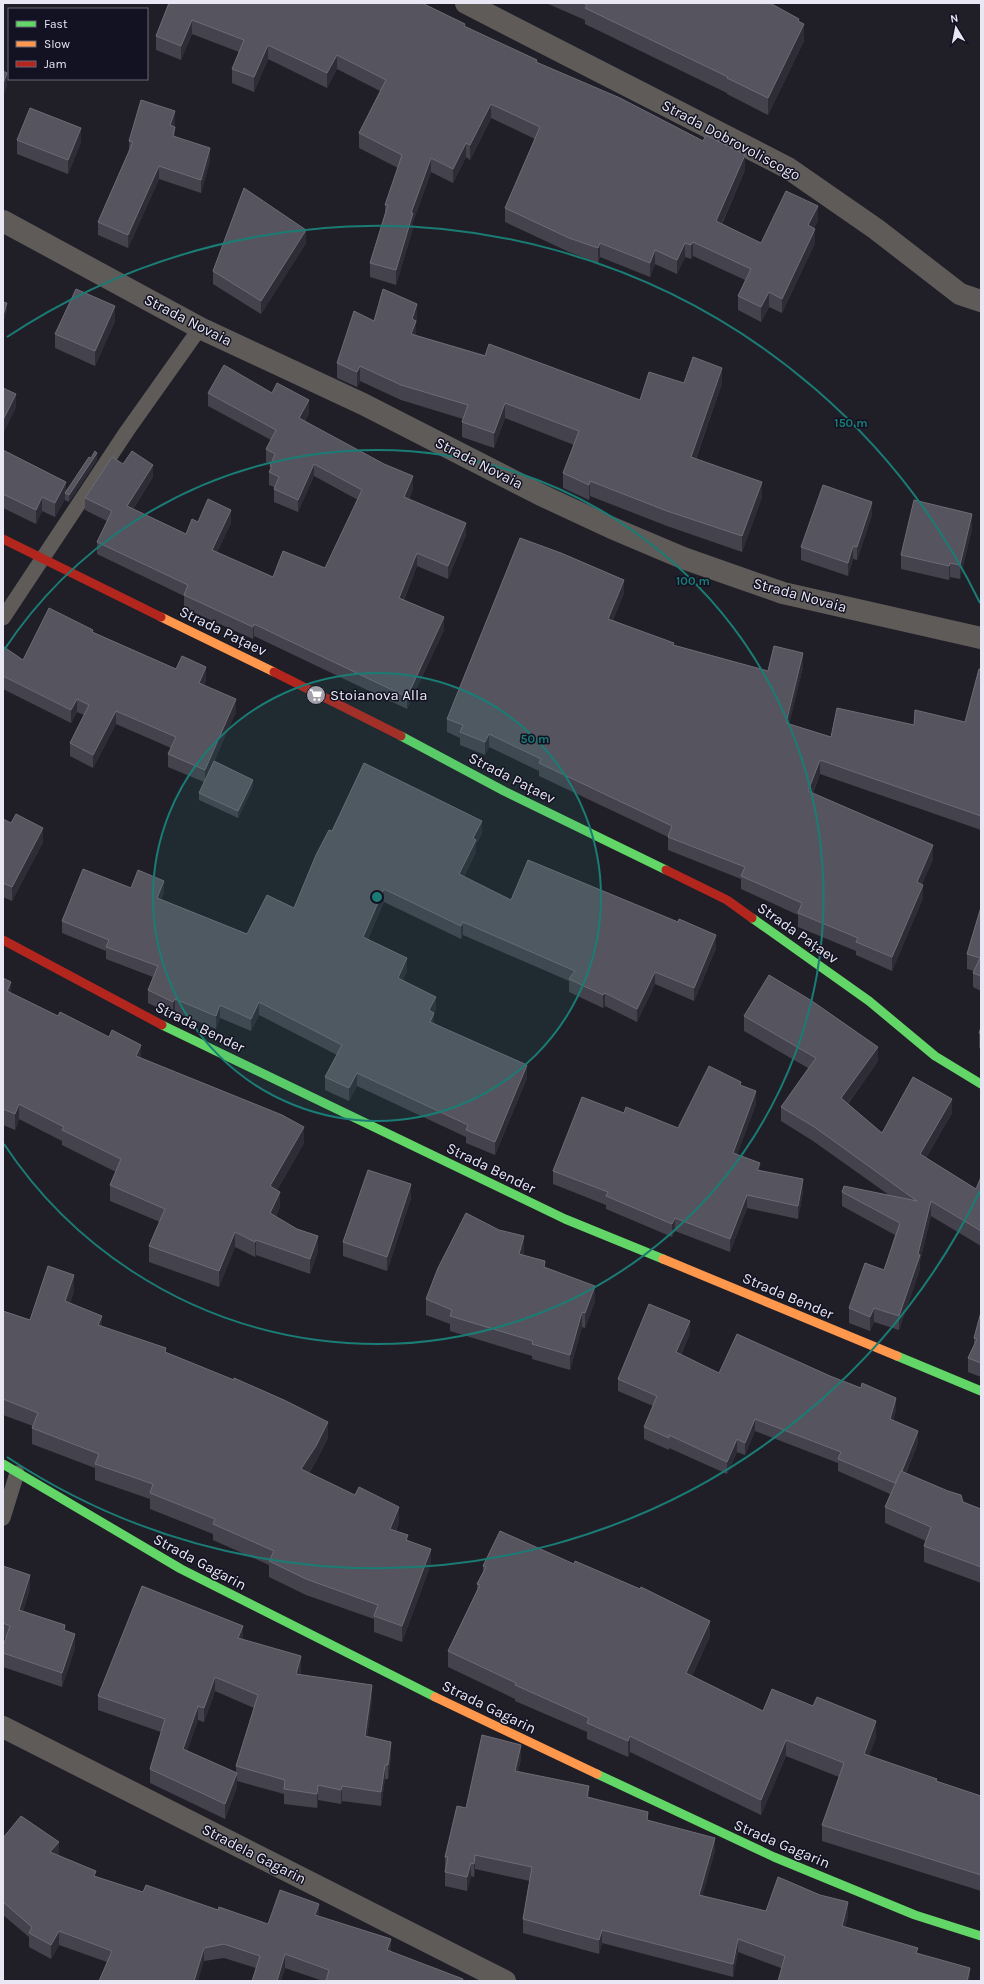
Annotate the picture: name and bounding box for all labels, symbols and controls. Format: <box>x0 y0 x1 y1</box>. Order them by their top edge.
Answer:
legend <box>8 8 148 80</box>
north arrow <box>936 8 976 48</box>
text: N <box>949 12 959 26</box>
text: Fast <box>44 17 68 31</box>
text: Slow <box>44 37 70 51</box>
text: Jam <box>44 57 67 71</box>
street label: Strada Dobrovoliscogo <box>659 96 803 184</box>
street label: Strada Novaia <box>141 290 235 350</box>
text: 150 m <box>834 416 868 430</box>
street label: Strada Novaia <box>432 433 526 493</box>
text: 100 m <box>676 574 710 588</box>
street label: Strada Novaia <box>751 574 849 616</box>
street label: Strada Pațaev <box>176 602 270 660</box>
supermarket icon: Stoianova Alla <box>305 684 327 706</box>
place label: Stoianova Alla <box>330 686 428 704</box>
text: 50 m <box>521 732 550 746</box>
street label: Strada Pațaev <box>466 748 559 808</box>
centre of rings <box>370 890 384 904</box>
street label: Strada Pațaev <box>754 898 842 968</box>
street label: Strada Bender <box>152 998 248 1057</box>
street label: Strada Bender <box>443 1139 539 1198</box>
street label: Strada Bender <box>740 1269 837 1323</box>
street label: Strada Gagarin <box>150 1530 250 1594</box>
street label: Strada Gagarin <box>439 1676 539 1738</box>
street label: Strada Gagarin <box>731 1816 833 1872</box>
street label: Stradela Gagarin <box>199 1820 309 1888</box>

